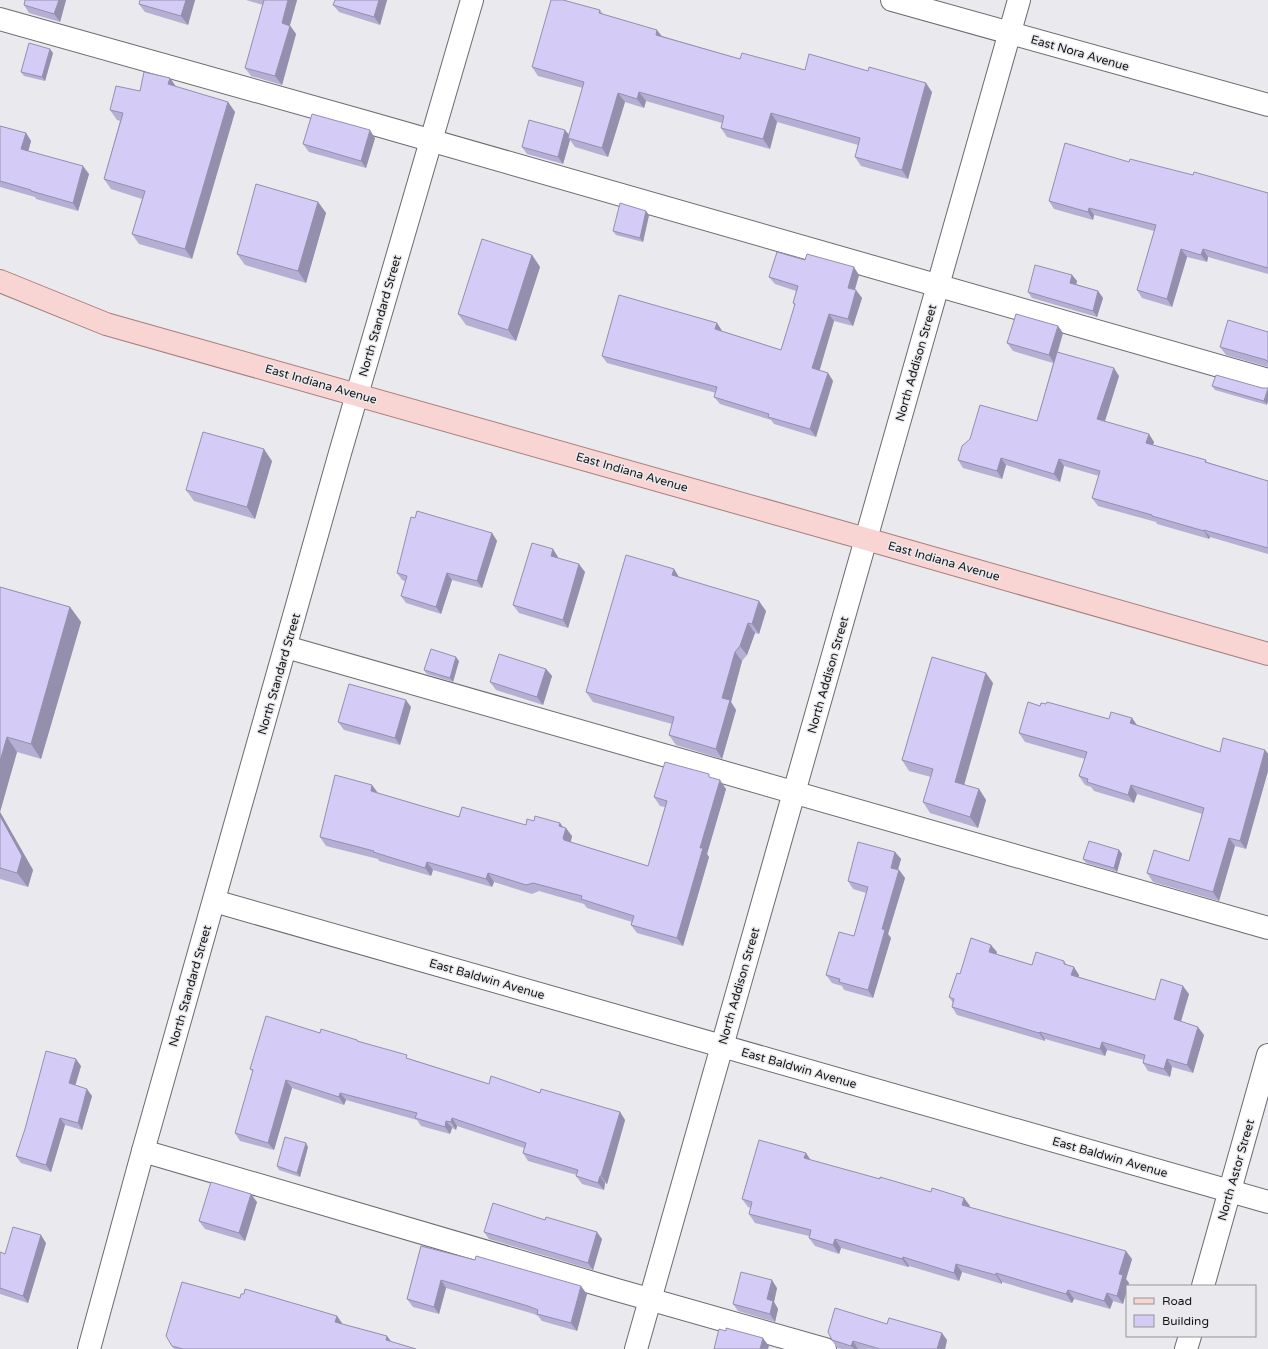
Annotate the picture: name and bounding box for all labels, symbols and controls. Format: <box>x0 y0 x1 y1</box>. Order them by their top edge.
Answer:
street label: East Nora Avenue <box>1029 32 1131 74</box>
street label: North Standard Street <box>356 253 404 378</box>
street label: North Addison Street <box>893 302 940 423</box>
street label: East Indiana Avenue <box>263 361 379 407</box>
street label: East Indiana Avenue <box>574 449 690 495</box>
street label: East Indiana Avenue <box>886 538 1002 584</box>
street label: North Standard Street <box>255 611 303 736</box>
street label: North Addison Street <box>805 614 852 735</box>
street label: North Standard Street <box>166 923 214 1048</box>
street label: North Addison Street <box>716 925 763 1046</box>
street label: East Baldwin Avenue <box>428 956 546 1002</box>
street label: East Baldwin Avenue <box>740 1045 858 1091</box>
street label: North Astor Street <box>1215 1117 1257 1222</box>
street label: East Baldwin Avenue <box>1051 1134 1169 1180</box>
legend <box>1126 1285 1256 1337</box>
text: Road <box>1162 1294 1192 1308</box>
text: Building <box>1162 1314 1209 1328</box>

